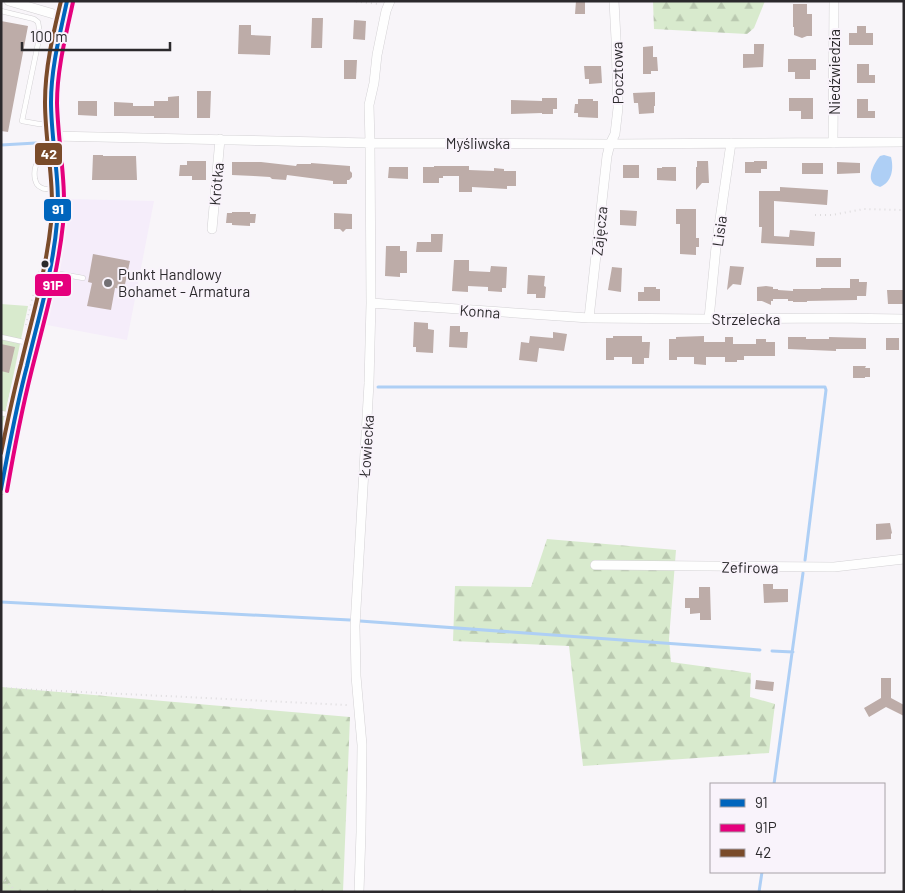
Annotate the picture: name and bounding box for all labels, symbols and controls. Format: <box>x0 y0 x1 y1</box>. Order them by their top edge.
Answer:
scale bar <box>22 20 170 52</box>
text: 100 m <box>30 27 68 45</box>
street label: Niedźwiedzia <box>825 29 843 115</box>
street label: Pocztowa <box>607 41 627 105</box>
street label: Myśliwska <box>446 134 510 152</box>
line badge: 42 <box>34 142 63 166</box>
text: 42 <box>41 145 57 162</box>
street label: Krótka <box>205 162 227 206</box>
line badge: 91 <box>43 198 72 222</box>
text: 91 <box>52 200 64 217</box>
street label: Zajęcza <box>587 205 611 257</box>
street label: Lisia <box>708 214 730 248</box>
unlabelled marker <box>40 259 50 269</box>
place label: Punkt Handlowy Bohamet - Armatura <box>118 265 250 300</box>
line badge: 91P <box>34 273 72 297</box>
text: 91P <box>43 276 63 293</box>
marker: Punkt Handlowy Bohamet - Armatura <box>102 277 114 289</box>
street label: Konna <box>459 301 501 321</box>
street label: Strzelecka <box>712 310 780 328</box>
street label: Łowiecka <box>355 414 377 479</box>
street label: Zefirowa <box>721 558 779 576</box>
legend <box>710 783 885 873</box>
text: 91 <box>755 793 768 811</box>
text: 91P <box>755 818 777 836</box>
text: 42 <box>755 843 771 861</box>

